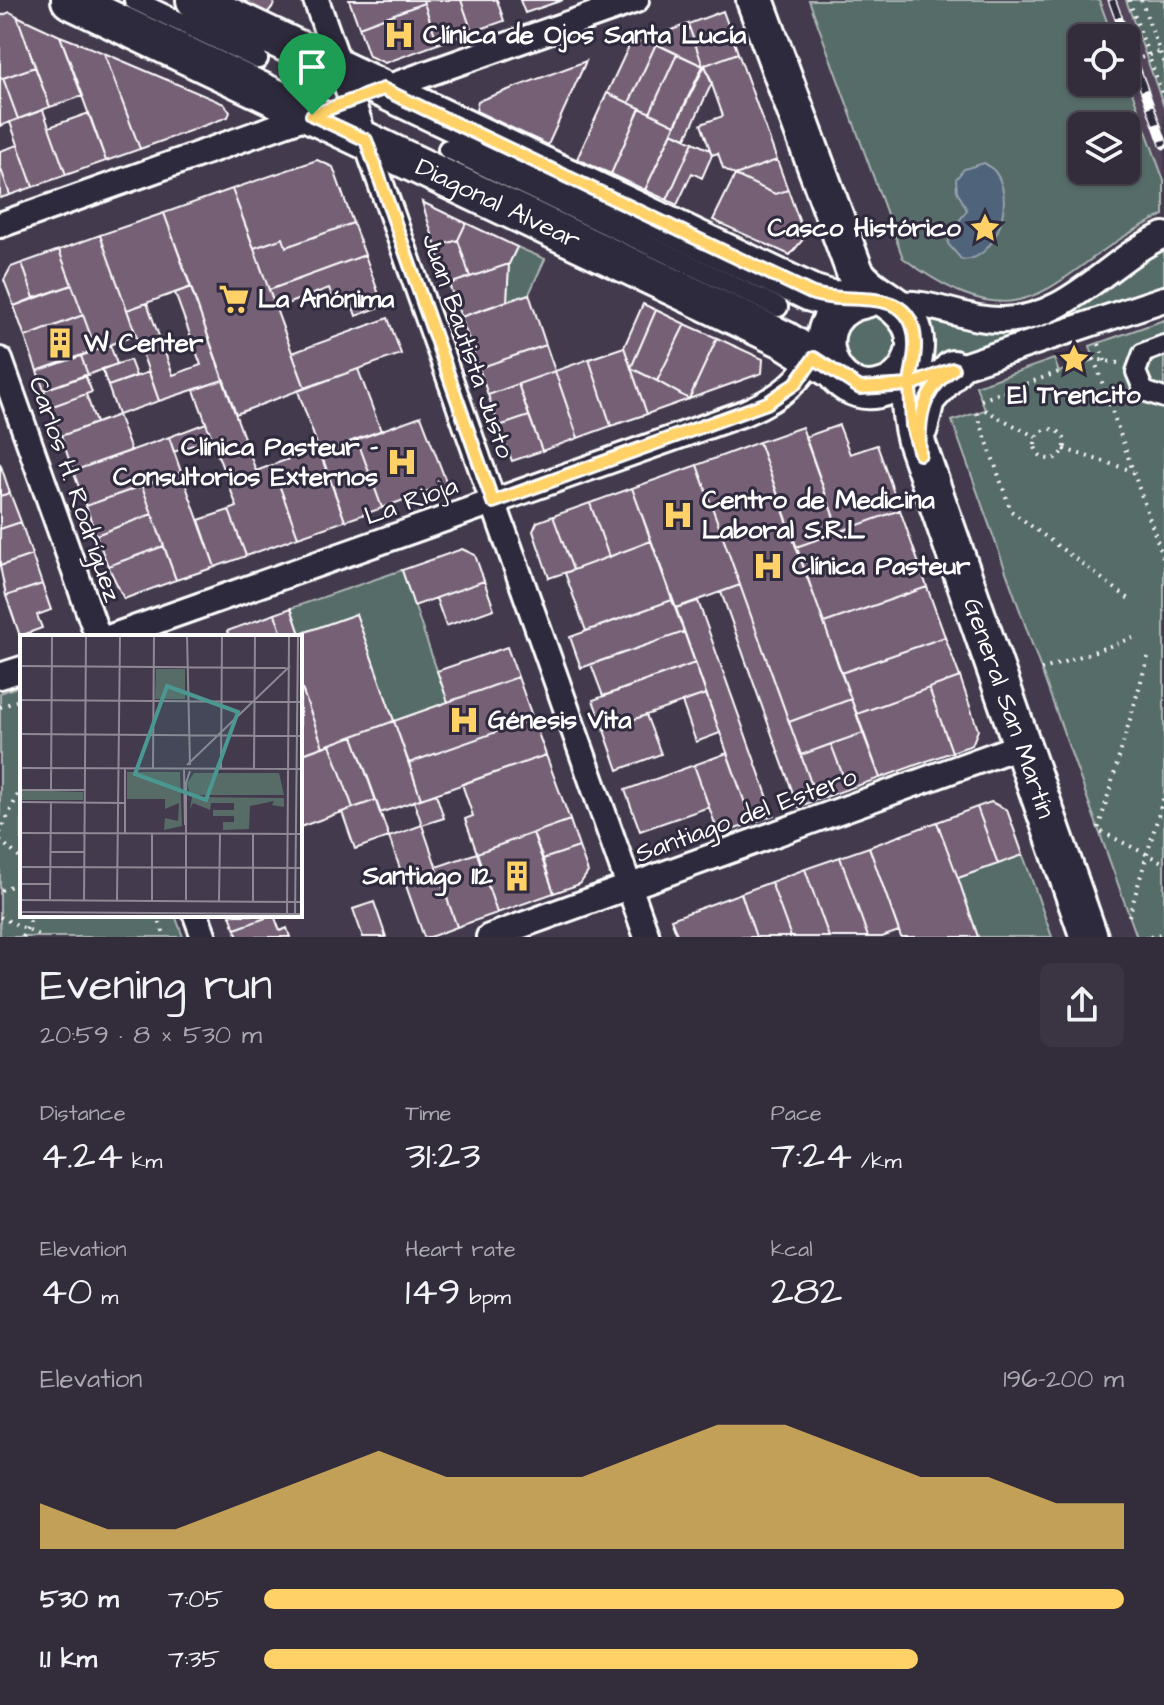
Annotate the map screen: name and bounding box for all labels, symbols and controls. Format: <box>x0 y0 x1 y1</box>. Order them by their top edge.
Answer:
place label: Clínica de Ojos Santa Lucía <box>423 17 747 53</box>
hospital icon: Clínica de Ojos Santa Lucía <box>382 18 416 52</box>
map controls <box>1068 24 1140 184</box>
button: locate <box>1068 24 1140 96</box>
pin <box>278 33 346 115</box>
icon: arrive <box>290 45 334 89</box>
button: layers <box>1068 112 1140 184</box>
street label: Diagonal Alvear <box>410 149 586 258</box>
place label: Casco Histórico <box>768 210 961 246</box>
place icon: Casco Histórico <box>968 211 1002 245</box>
street label: Juan Bautista Justo <box>413 229 523 463</box>
place label: La Anónima <box>258 281 395 317</box>
supermarket icon: La Anónima <box>217 282 251 316</box>
place label: W Center <box>83 325 204 361</box>
building icon: W Center <box>43 326 77 360</box>
place icon: El Trencito <box>1057 342 1091 376</box>
street label: Carlos H. Rodríguez <box>18 371 131 607</box>
place label: El Trencito <box>1007 377 1141 413</box>
place label: Clínica Pasteur - Consultorios Externos <box>113 429 379 495</box>
hospital icon: Clínica Pasteur - Consultorios Externos <box>385 445 419 479</box>
street label: La Rioja <box>359 468 463 534</box>
place label: Centro de Medicina Laboral S.R.L <box>702 482 935 548</box>
hospital icon: Centro de Medicina Laboral S.R.L <box>661 498 695 532</box>
place label: Clínica Pasteur <box>792 548 971 584</box>
hospital icon: Clínica Pasteur <box>751 549 785 583</box>
street label: General San Martín <box>954 593 1064 823</box>
inset map <box>20 635 302 917</box>
place label: Génesis Vita <box>488 702 632 738</box>
hospital icon: Génesis Vita <box>447 703 481 737</box>
street label: Santiago del Estero <box>630 758 863 874</box>
place label: Santiago 112 <box>361 858 493 897</box>
building icon: Santiago 112 <box>500 859 534 893</box>
text: Evening run <box>40 956 272 1017</box>
button: share <box>1040 963 1124 1047</box>
text: 20:59 · 8 × 530 m <box>40 1017 262 1053</box>
text: Distance <box>40 1098 126 1129</box>
text: Time <box>405 1098 451 1129</box>
text: Pace <box>771 1098 822 1129</box>
text: 4.24 <box>40 1129 123 1184</box>
text: 31:23 <box>405 1129 481 1184</box>
text: 7:24 <box>771 1129 852 1184</box>
text: km <box>123 1146 162 1177</box>
text: /km <box>852 1146 902 1177</box>
text: Elevation <box>40 1234 127 1265</box>
text: Heart rate <box>405 1234 516 1265</box>
text: kcal <box>771 1234 813 1265</box>
text: 40 <box>40 1265 92 1320</box>
text: 149 <box>405 1265 460 1320</box>
text: 282 <box>771 1265 842 1320</box>
text: m <box>92 1282 118 1313</box>
text: bpm <box>460 1282 511 1313</box>
text: Elevation <box>40 1361 142 1397</box>
text: 196–200 m <box>1003 1361 1124 1397</box>
text: 530 m <box>40 1581 119 1617</box>
text: 7:05 <box>168 1581 223 1617</box>
text: 1.1 km <box>40 1641 97 1677</box>
text: 7:35 <box>168 1641 220 1677</box>

